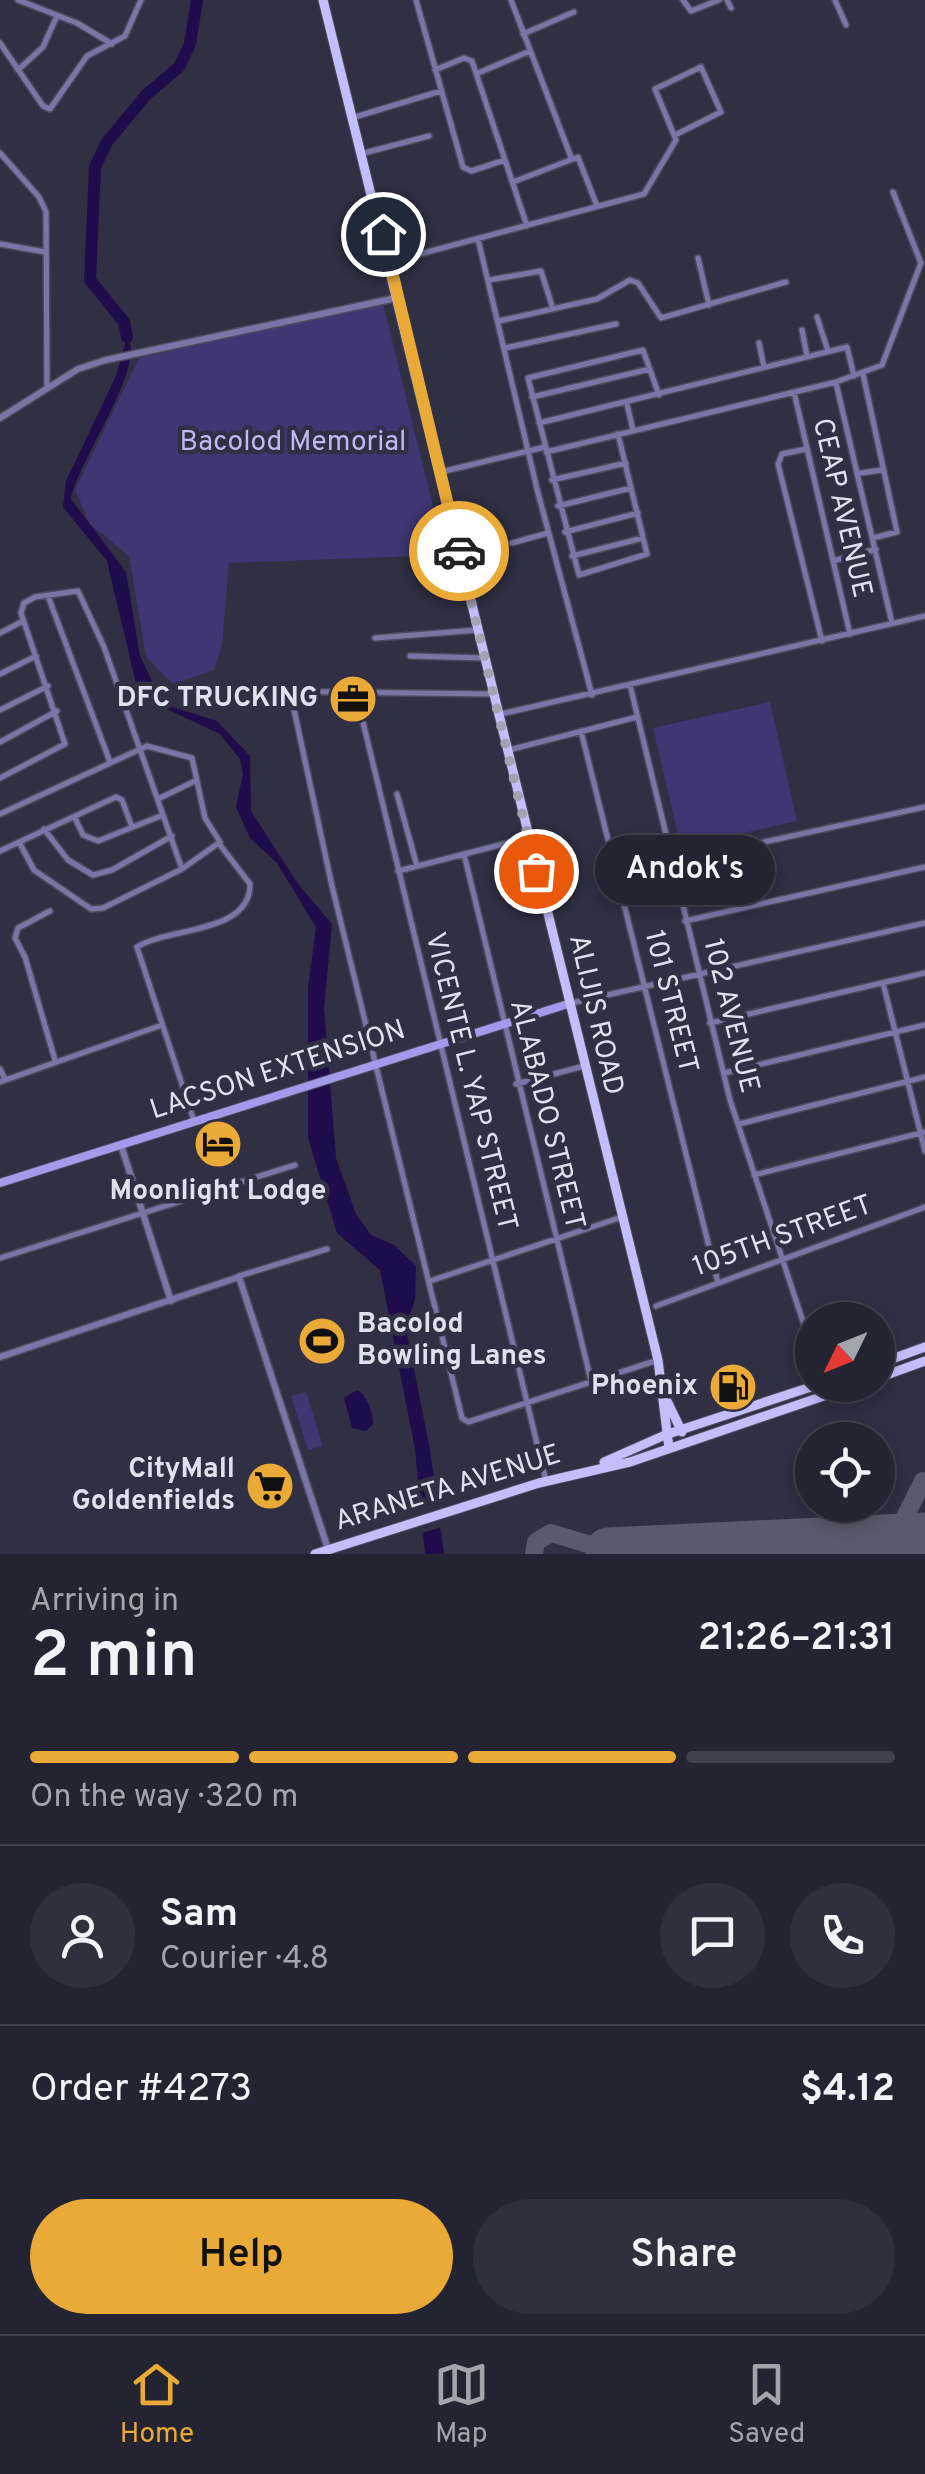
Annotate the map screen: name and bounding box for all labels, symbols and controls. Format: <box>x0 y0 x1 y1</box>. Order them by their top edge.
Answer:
pin <box>341 192 426 277</box>
icon: home <box>356 207 411 262</box>
street label: CEAP AVENUE <box>803 415 879 601</box>
park label: Bacolod Memorial <box>180 425 406 461</box>
courier <box>409 501 509 601</box>
icon: car <box>432 524 487 579</box>
office icon: DFC TRUCKING <box>327 673 379 725</box>
place label: DFC TRUCKING <box>117 681 318 717</box>
pin <box>494 829 579 914</box>
callout: Andok's <box>596 836 776 906</box>
icon: bag <box>509 844 564 899</box>
text: Andok's <box>626 850 744 890</box>
street label: 101 STREET <box>635 927 705 1077</box>
street label: VICENTE L. YAP STREET <box>415 929 525 1235</box>
street label: ALIJIS ROAD <box>559 931 631 1099</box>
street label: 102 AVENUE <box>693 935 767 1097</box>
street label: ALABADO STREET <box>500 996 592 1234</box>
street label: LACSON EXTENSION <box>146 1013 410 1129</box>
hotel icon: Moonlight Lodge <box>192 1118 244 1170</box>
place label: Moonlight Lodge <box>110 1174 326 1210</box>
street label: 105TH STREET <box>688 1188 878 1286</box>
north arrow <box>795 1302 895 1402</box>
map controls <box>795 1302 895 1522</box>
place label: Bacolod Bowling Lanes <box>357 1307 546 1375</box>
sports icon: Bacolod Bowling Lanes <box>296 1315 348 1367</box>
fuel station icon: Phoenix <box>707 1361 759 1413</box>
place label: Phoenix <box>591 1369 698 1405</box>
button: locate <box>795 1422 895 1522</box>
street label: ARANETA AVENUE <box>331 1438 565 1540</box>
place label: CityMall Goldenfields <box>72 1452 235 1520</box>
supermarket icon: CityMall Goldenfields <box>244 1460 296 1512</box>
text: Arriving in <box>30 1582 179 1622</box>
text: 21:26–21:31 <box>698 1615 895 1664</box>
text: 2 min <box>30 1618 198 1700</box>
text: On the way · 320 m <box>30 1778 298 1818</box>
button: person <box>30 1883 135 1988</box>
button: chat <box>660 1883 765 1988</box>
button: phone <box>790 1883 895 1988</box>
text: Sam <box>160 1891 238 1940</box>
text: Courier · 4.8 <box>160 1940 329 1980</box>
text: Order #4273 <box>30 2066 252 2115</box>
text: $4.12 <box>800 2066 895 2115</box>
button: Help <box>30 2199 453 2314</box>
button: Share <box>473 2199 895 2314</box>
tab: Home <box>120 2357 194 2453</box>
tab: Map <box>434 2357 489 2453</box>
tab: Saved <box>728 2357 805 2453</box>

